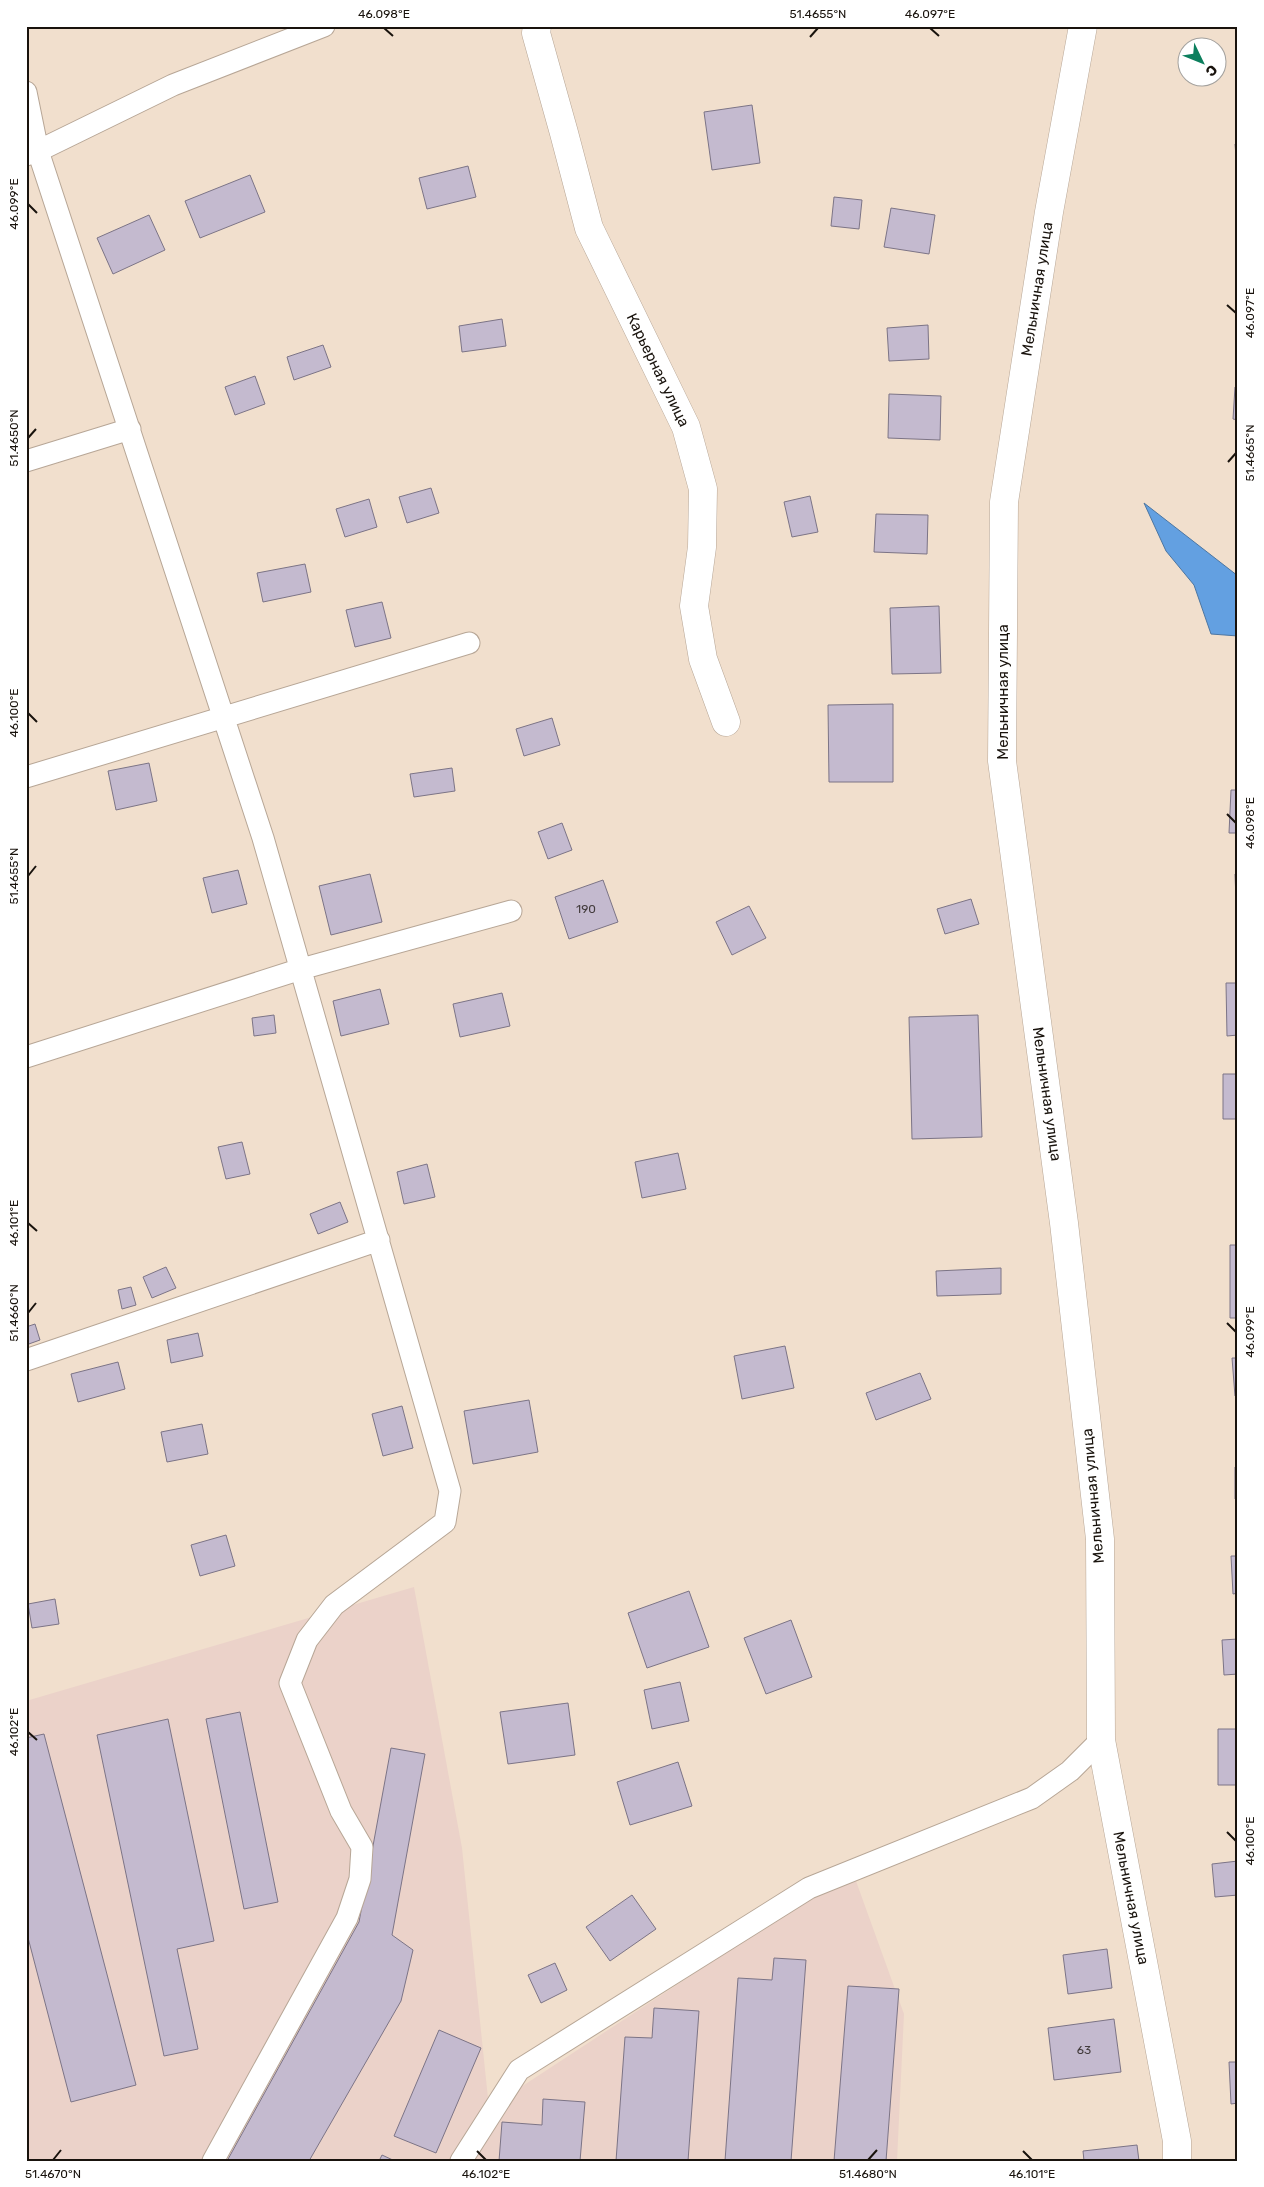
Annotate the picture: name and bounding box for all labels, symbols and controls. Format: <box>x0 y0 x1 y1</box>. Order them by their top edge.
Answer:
text: 46.098°E <box>358 7 410 21</box>
text: 51.4655°N <box>790 7 846 21</box>
text: 46.097°E <box>905 7 955 21</box>
north arrow <box>1176 38 1226 88</box>
text: С <box>1201 61 1221 80</box>
text: 46.099°E <box>7 178 21 230</box>
street label: Мельничная улица <box>1018 221 1056 357</box>
text: 46.097°E <box>1243 288 1257 338</box>
street label: Карьерная улица <box>623 310 693 430</box>
text: 51.4650°N <box>7 409 21 467</box>
text: 51.4665°N <box>1243 425 1257 481</box>
street label: Мельничная улица <box>994 624 1012 760</box>
text: 46.100°E <box>7 688 21 738</box>
text: 46.098°E <box>1243 797 1257 849</box>
text: 51.4655°N <box>7 848 21 904</box>
house number: 190 <box>576 902 596 916</box>
street label: Мельничная улица <box>1029 1026 1065 1162</box>
text: 46.101°E <box>7 1200 21 1246</box>
text: 51.4660°N <box>7 1284 21 1342</box>
text: 46.099°E <box>1243 1306 1257 1358</box>
street label: Мельничная улица <box>1078 1428 1108 1564</box>
text: 46.102°E <box>7 1708 21 1756</box>
text: 46.100°E <box>1243 1816 1257 1866</box>
street label: Мельничная улица <box>1109 1830 1153 1966</box>
house number: 63 <box>1077 2043 1091 2057</box>
text: 51.4670°N <box>25 2167 81 2181</box>
text: 46.102°E <box>462 2167 510 2181</box>
text: 51.4680°N <box>839 2167 897 2181</box>
text: 46.101°E <box>1009 2167 1055 2181</box>

